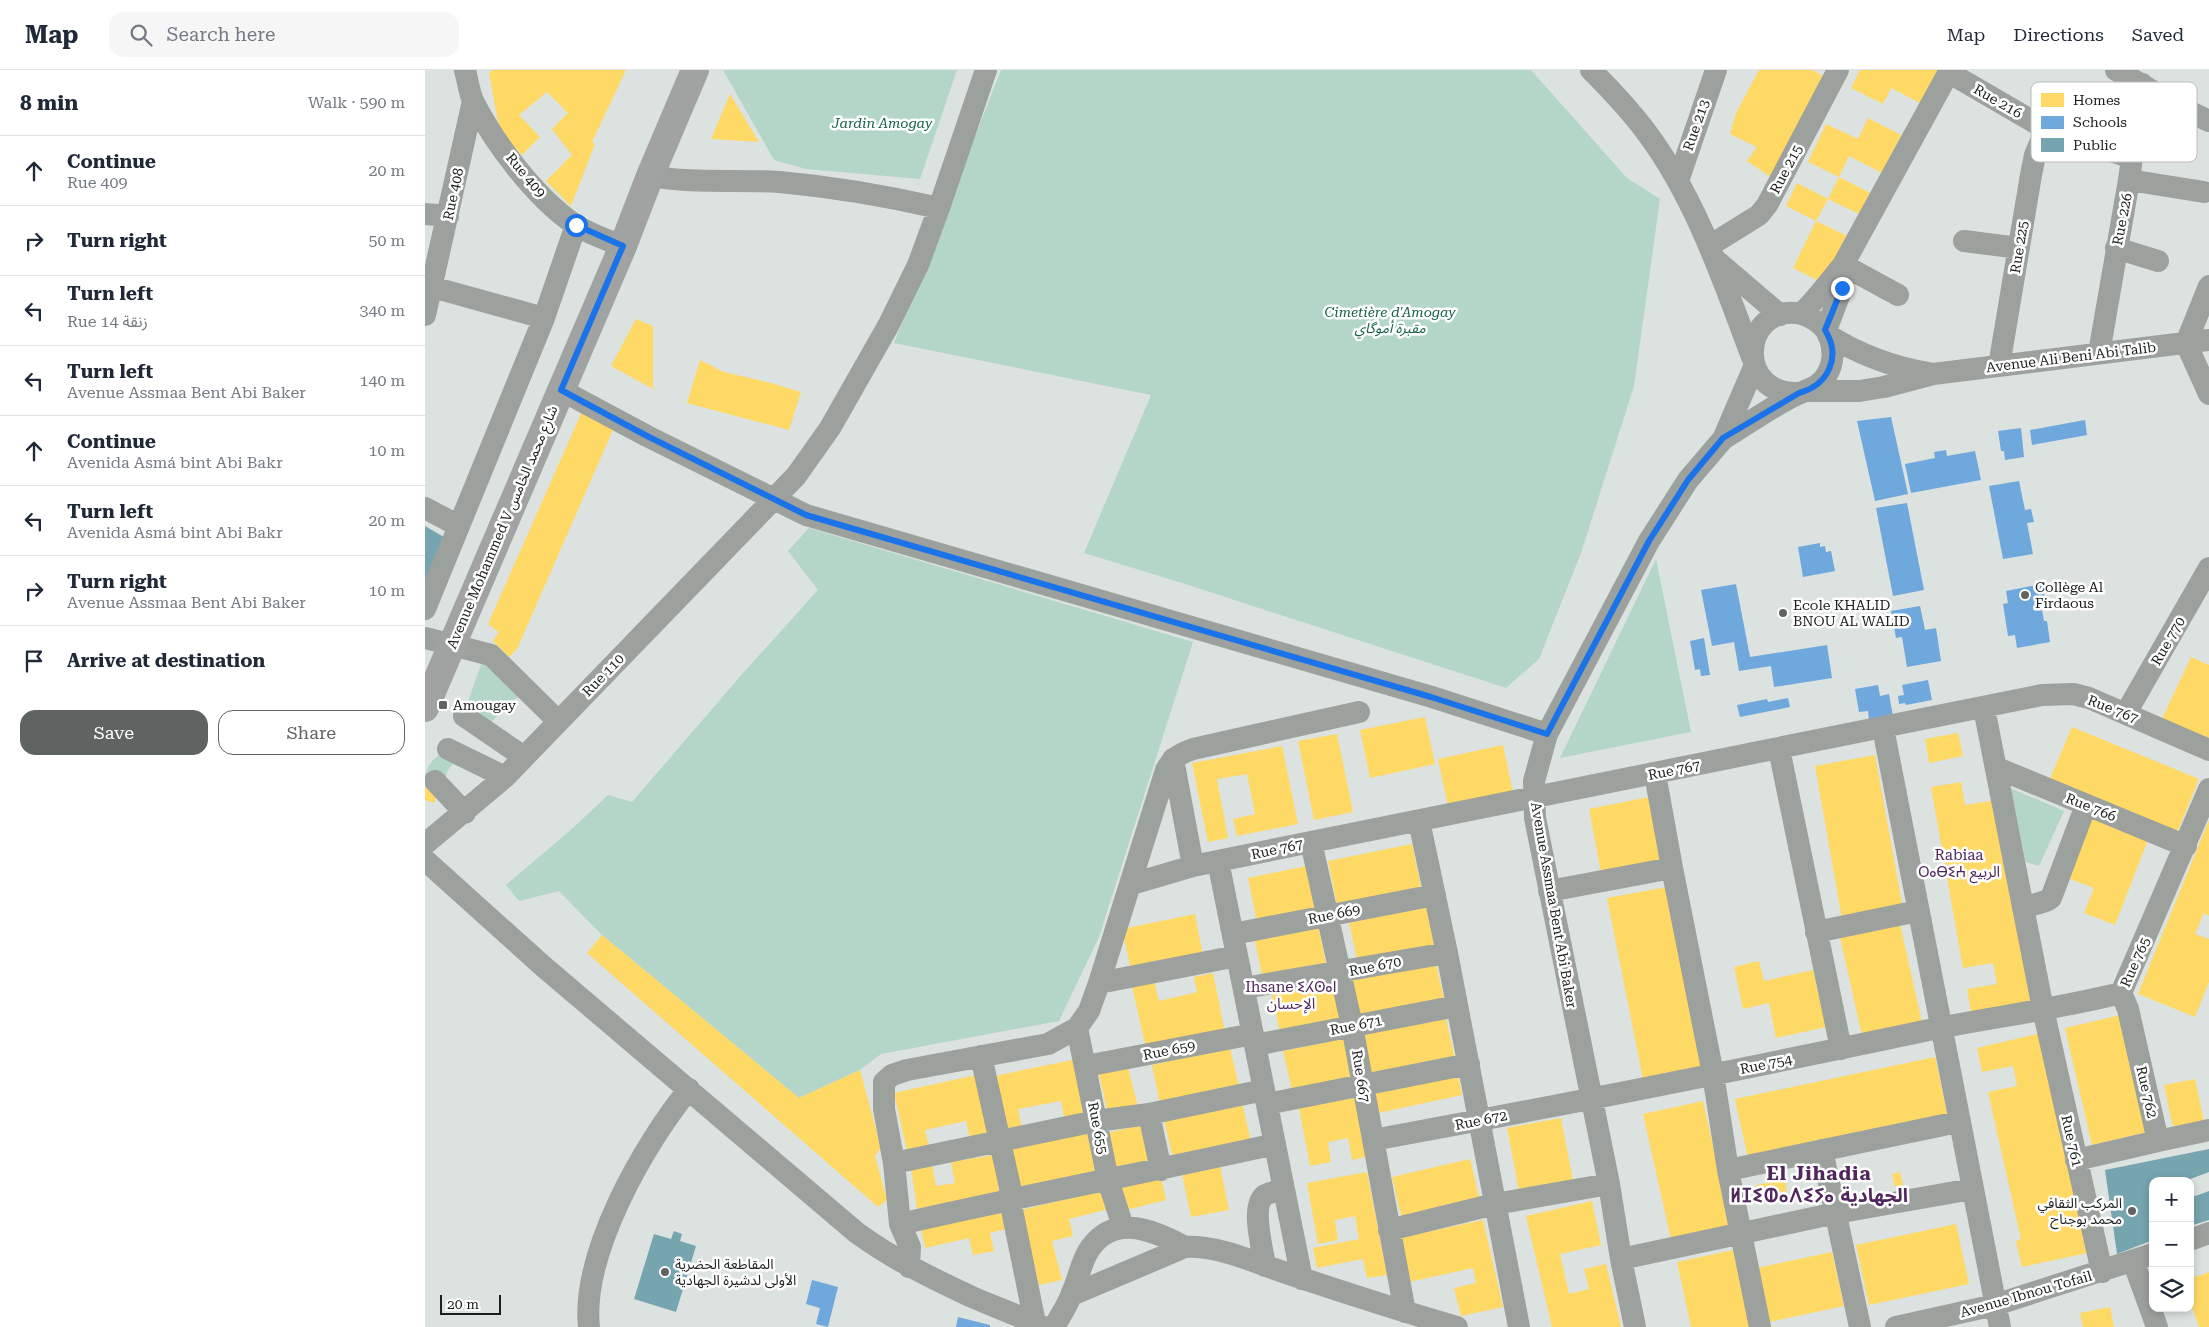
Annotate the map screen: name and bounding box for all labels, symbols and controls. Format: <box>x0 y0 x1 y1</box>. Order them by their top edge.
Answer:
search box <box>109 12 459 57</box>
text: Map <box>25 21 79 49</box>
icon: search <box>127 21 155 49</box>
text: Search here <box>167 23 275 46</box>
text: Map <box>1947 24 1985 45</box>
text: Directions <box>2013 24 2104 45</box>
text: Saved <box>2132 24 2184 45</box>
street label: Rue 216 <box>1971 81 2025 121</box>
legend <box>2031 82 2197 162</box>
text: 8 min <box>20 91 78 115</box>
text: Homes <box>2073 92 2121 108</box>
text: Walk · 590 m <box>308 93 405 112</box>
street label: Rue 213 <box>1680 97 1712 153</box>
text: Schools <box>2073 114 2127 130</box>
park label: Jardin Amogay <box>831 115 933 131</box>
text: Public <box>2073 137 2117 153</box>
street label: Rue 215 <box>1767 142 1806 196</box>
text: Continue <box>67 150 156 173</box>
street label: Rue 409 <box>503 150 549 201</box>
icon: ahead <box>20 157 48 185</box>
text: 20 m <box>368 161 405 180</box>
street label: Rue 408 <box>440 166 466 222</box>
text: Rue 409 <box>67 173 128 192</box>
street label: Rue 226 <box>2109 191 2135 247</box>
route start <box>565 214 588 237</box>
street label: Rue 225 <box>2007 219 2031 274</box>
icon: right <box>20 227 48 255</box>
text: Turn right <box>67 229 167 252</box>
text: 50 m <box>368 231 405 250</box>
route end <box>1831 277 1854 300</box>
text: Turn left <box>67 282 153 305</box>
icon: left <box>20 297 48 325</box>
text: 340 m <box>359 301 405 320</box>
park label: Cimetière d'Amogay مقبرة أموگاي <box>1324 304 1456 339</box>
text: Rue 14 زنقة <box>67 312 148 331</box>
street label: Avenue Ali Beni Abi Talib <box>1985 339 2157 375</box>
text: Turn left <box>67 360 153 383</box>
icon: left <box>20 367 48 395</box>
text: 140 m <box>359 371 405 390</box>
text: Avenue Assmaa Bent Abi Baker <box>67 383 306 402</box>
street label: Avenue Mohammed V شارع محمد الخامس <box>443 403 563 652</box>
text: Continue <box>67 430 156 453</box>
icon: ahead <box>20 437 48 465</box>
text: 10 m <box>368 441 405 460</box>
text: Avenida Asmá bint Abi Bakr <box>67 453 283 472</box>
text: Turn left <box>67 500 153 523</box>
icon: left <box>20 507 48 535</box>
text: 20 m <box>368 511 405 530</box>
text: Avenida Asmá bint Abi Bakr <box>67 523 283 542</box>
text: Turn right <box>67 570 167 593</box>
icon: right <box>20 577 48 605</box>
place label: Collège Al Firdaous <box>2035 579 2104 611</box>
text: 10 m <box>368 581 405 600</box>
marker: Collège Al Firdaous <box>2019 589 2031 601</box>
text: Avenue Assmaa Bent Abi Baker <box>67 593 306 612</box>
place label: Ecole KHALID BNOU AL WALID <box>1793 597 1910 629</box>
marker: Ecole KHALID BNOU AL WALID <box>1777 607 1789 619</box>
street label: Rue 770 <box>2148 614 2188 668</box>
icon: arrive <box>20 647 48 675</box>
text: Arrive at destination <box>67 649 265 672</box>
street label: Rue 110 <box>579 650 627 700</box>
street label: Rue 767 <box>2085 692 2141 726</box>
place label: Amougay <box>453 697 517 713</box>
marker: Amougay <box>437 699 449 711</box>
button: Save <box>20 710 208 755</box>
button: Share <box>218 710 405 755</box>
street label: Rue 767 <box>1646 757 1702 783</box>
street label: Rue 766 <box>2063 790 2119 824</box>
street label: Avenue Assmaa Bent Abi Baker <box>1528 801 1580 1010</box>
street label: Rue 767 <box>1249 836 1305 862</box>
district label: Rabiaa ⵔⴰⴱⵉⵄ الربيع <box>1918 846 2000 884</box>
street label: Rue 669 <box>1306 901 1362 927</box>
street label: Rue 765 <box>2117 934 2153 989</box>
street label: Rue 670 <box>1347 953 1403 979</box>
district label: Ihsane ⵉⵃⵙⴰⵏ الإحسان <box>1245 978 1337 1014</box>
street label: Rue 671 <box>1328 1012 1384 1038</box>
street label: Rue 659 <box>1141 1037 1197 1063</box>
street label: Rue 667 <box>1349 1049 1373 1104</box>
street label: Rue 754 <box>1738 1051 1794 1077</box>
street label: Rue 762 <box>2133 1064 2161 1120</box>
street label: Rue 655 <box>1085 1100 1111 1156</box>
street label: Rue 672 <box>1453 1107 1509 1133</box>
street label: Rue 761 <box>2058 1113 2086 1169</box>
district label: El Jihadia ⵍⵊⵉⵀⴰⴷⵉⵢⴰ الجهادية <box>1730 1162 1908 1207</box>
map controls <box>2149 1177 2194 1312</box>
button: + <box>2149 1177 2194 1222</box>
place label: المركب الثقافي محمد بوجناح <box>2038 1195 2122 1230</box>
marker: المركب الثقافي محمد بوجناح <box>2126 1205 2138 1217</box>
button: − <box>2149 1222 2194 1267</box>
place label: المقاطعة الحضرية الأولى لدشيرة الجهادية <box>675 1256 796 1289</box>
marker: المقاطعة الحضرية الأولى لدشيرة الجهادية <box>659 1266 671 1278</box>
street label: Avenue Ibnou Tofail <box>1958 1267 2094 1321</box>
button: layers <box>2149 1267 2194 1312</box>
scale bar <box>440 1292 501 1315</box>
text: 20 m <box>447 1296 479 1312</box>

